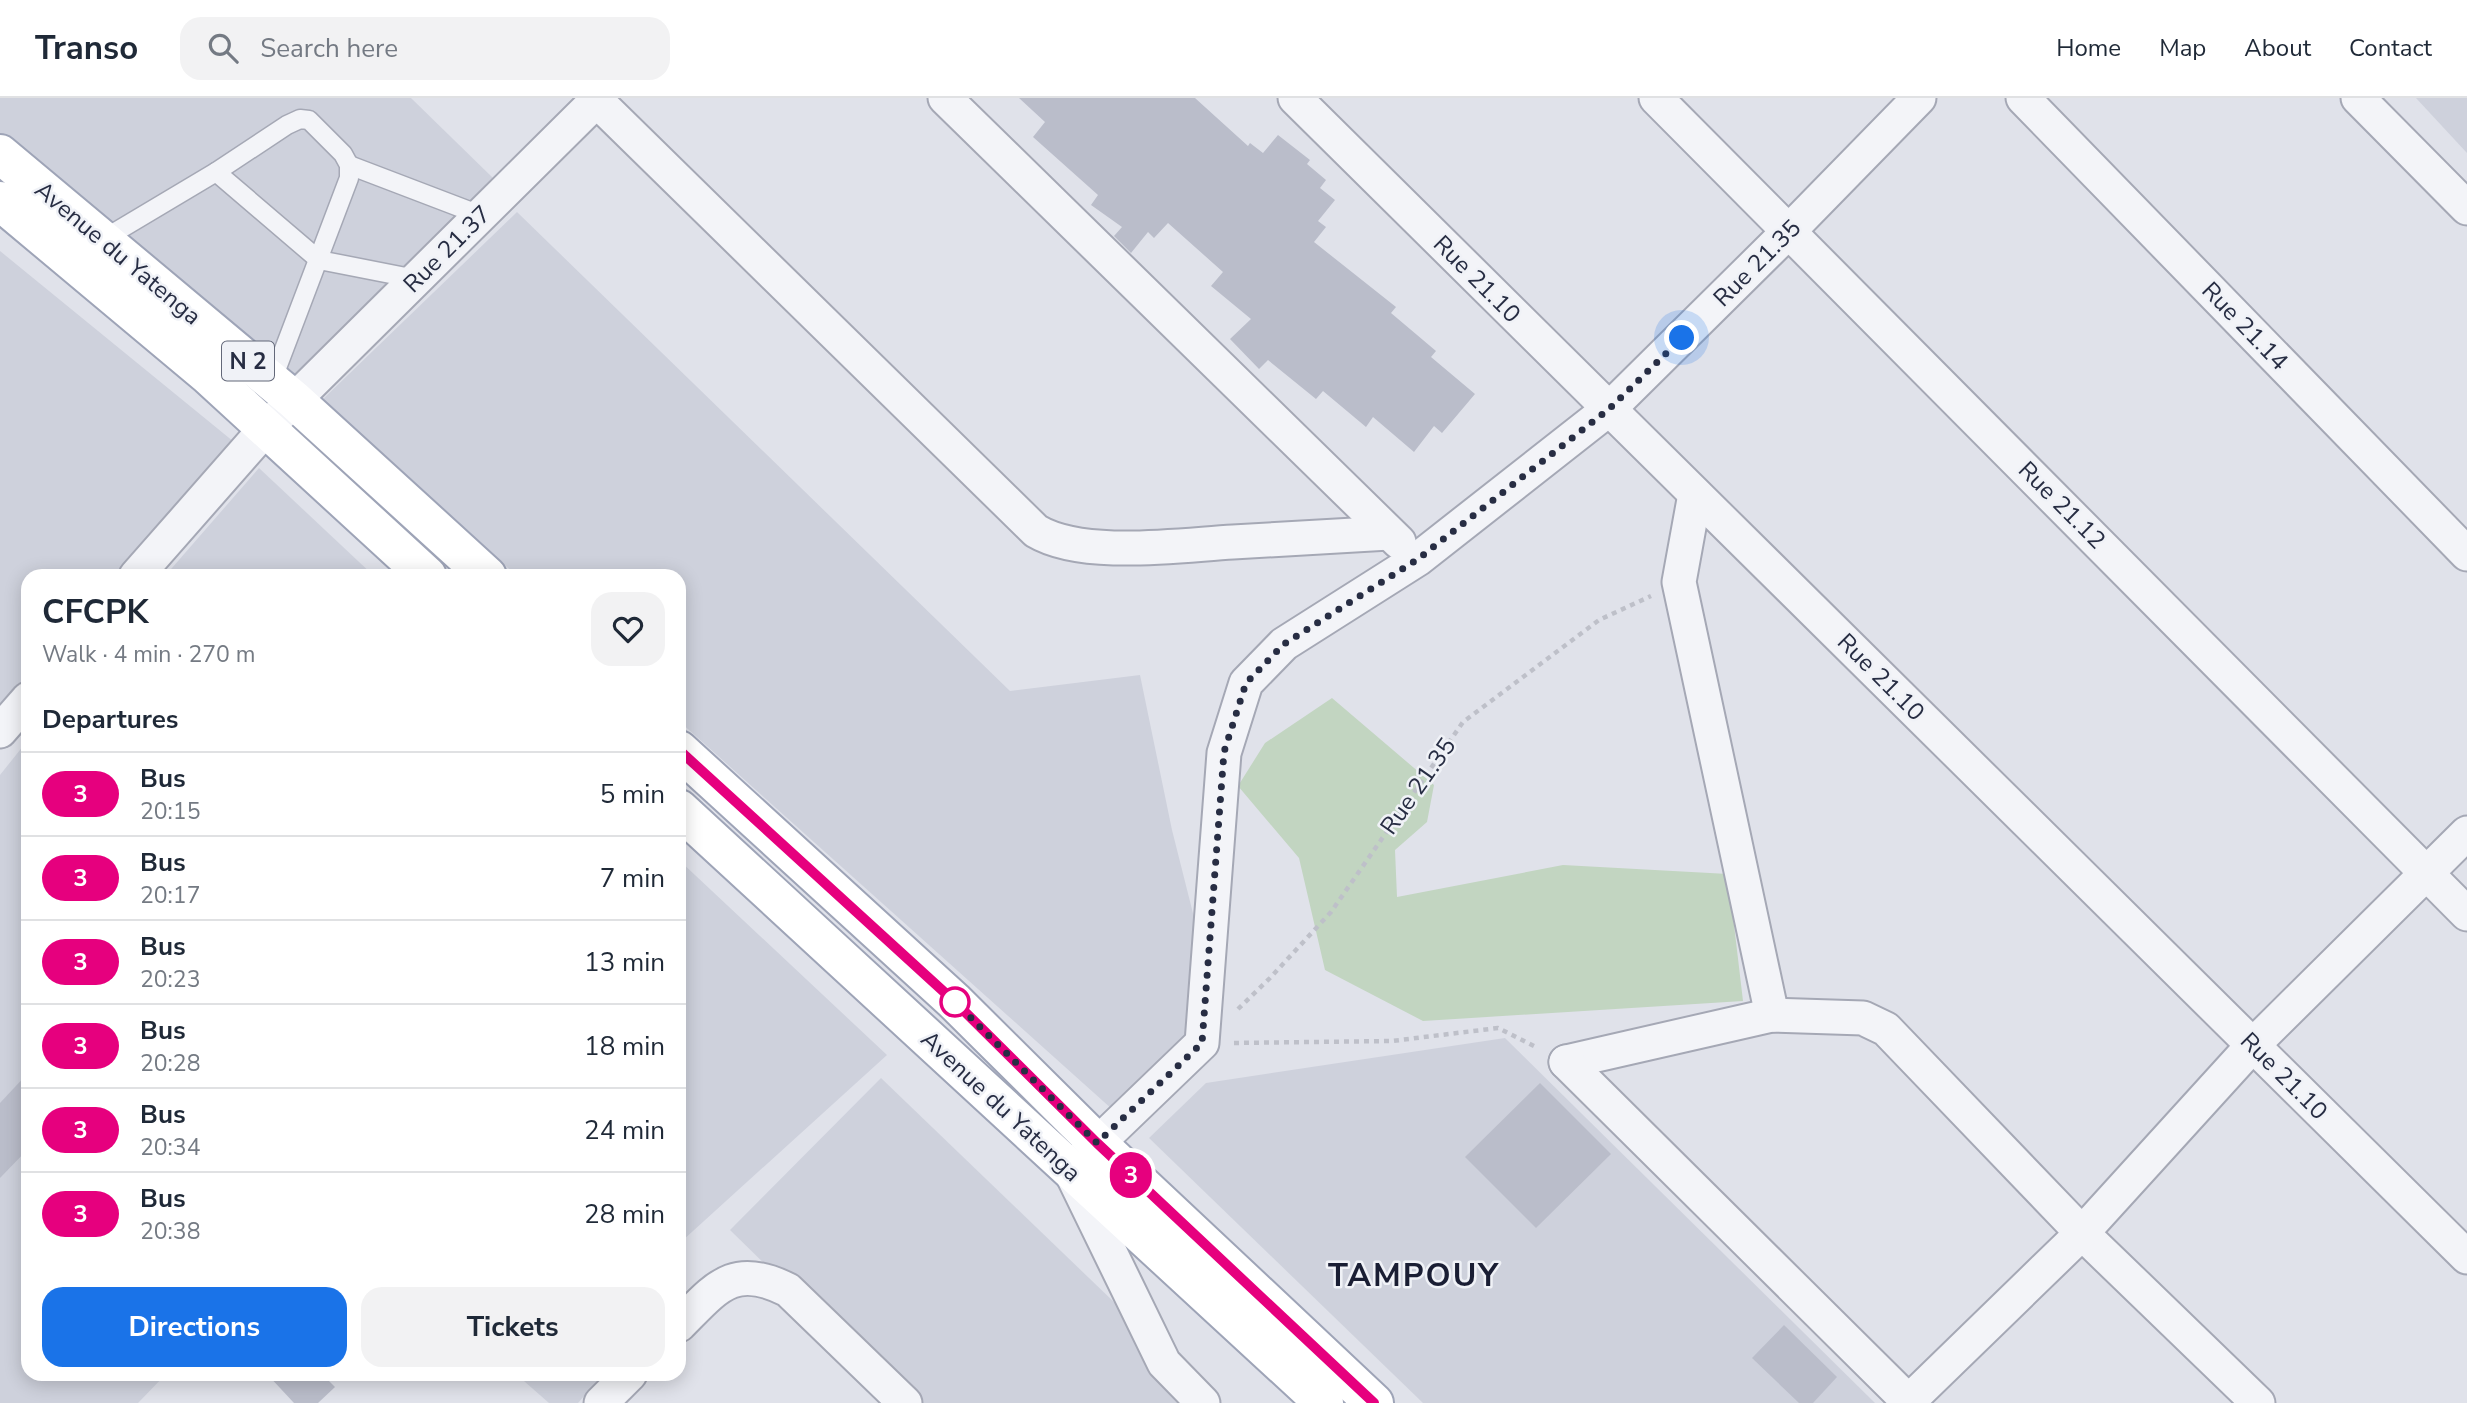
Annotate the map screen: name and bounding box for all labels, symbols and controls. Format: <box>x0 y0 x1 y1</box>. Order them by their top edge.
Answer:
search box <box>180 17 670 80</box>
text: Transo <box>35 26 138 71</box>
icon: search <box>204 29 242 67</box>
text: Search here <box>260 31 398 66</box>
text: Home <box>2056 32 2121 64</box>
text: Map <box>2159 32 2206 64</box>
text: About <box>2244 32 2311 64</box>
text: Contact <box>2349 32 2432 64</box>
street label: Avenue du Yatenga <box>28 174 208 332</box>
street label: Rue 21.37 <box>396 198 498 300</box>
street label: Rue 21.35 <box>1706 212 1808 314</box>
street label: Rue 21.10 <box>1426 228 1528 330</box>
street label: Rue 21.14 <box>2195 275 2295 377</box>
your location <box>1664 320 1699 355</box>
road number: N 2 <box>222 342 274 380</box>
street label: Rue 21.12 <box>2011 454 2113 556</box>
text: CFCPK <box>42 590 148 635</box>
button: heart <box>591 592 665 666</box>
street label: Rue 21.10 <box>1830 626 1932 728</box>
text: Walk · 4 min · 270 m <box>42 639 255 670</box>
text: Departures <box>42 702 178 737</box>
street label: Rue 21.35 <box>1373 731 1463 841</box>
text: Bus <box>140 761 186 796</box>
text: 5 min <box>600 777 665 812</box>
text: 3 <box>73 778 88 810</box>
text: 20:15 <box>140 796 200 827</box>
text: Bus <box>140 845 186 880</box>
text: 7 min <box>600 861 665 896</box>
text: 3 <box>73 862 88 894</box>
text: 20:17 <box>140 880 200 911</box>
text: Bus <box>140 929 186 964</box>
text: 13 min <box>584 945 665 980</box>
text: 3 <box>73 946 88 978</box>
text: 20:23 <box>140 964 200 995</box>
unlabelled marker <box>940 987 970 1017</box>
text: Bus <box>140 1013 186 1048</box>
street label: Avenue du Yatenga <box>914 1023 1088 1189</box>
street label: Rue 21.10 <box>2233 1025 2335 1127</box>
text: 18 min <box>584 1029 665 1064</box>
text: 3 <box>73 1030 88 1062</box>
text: 20:28 <box>140 1048 200 1079</box>
text: Bus <box>140 1097 186 1132</box>
text: 24 min <box>584 1113 665 1148</box>
text: 3 <box>73 1114 88 1146</box>
text: 20:34 <box>140 1132 200 1163</box>
line badge: 3 <box>1108 1152 1154 1198</box>
text: 3 <box>1124 1159 1138 1191</box>
text: Bus <box>140 1181 186 1216</box>
text: 28 min <box>584 1197 665 1232</box>
text: 3 <box>73 1198 88 1230</box>
text: 20:38 <box>140 1216 200 1247</box>
district label: TAMPOUY <box>1328 1254 1500 1297</box>
button: Directions <box>42 1287 347 1367</box>
button: Tickets <box>361 1287 665 1367</box>

